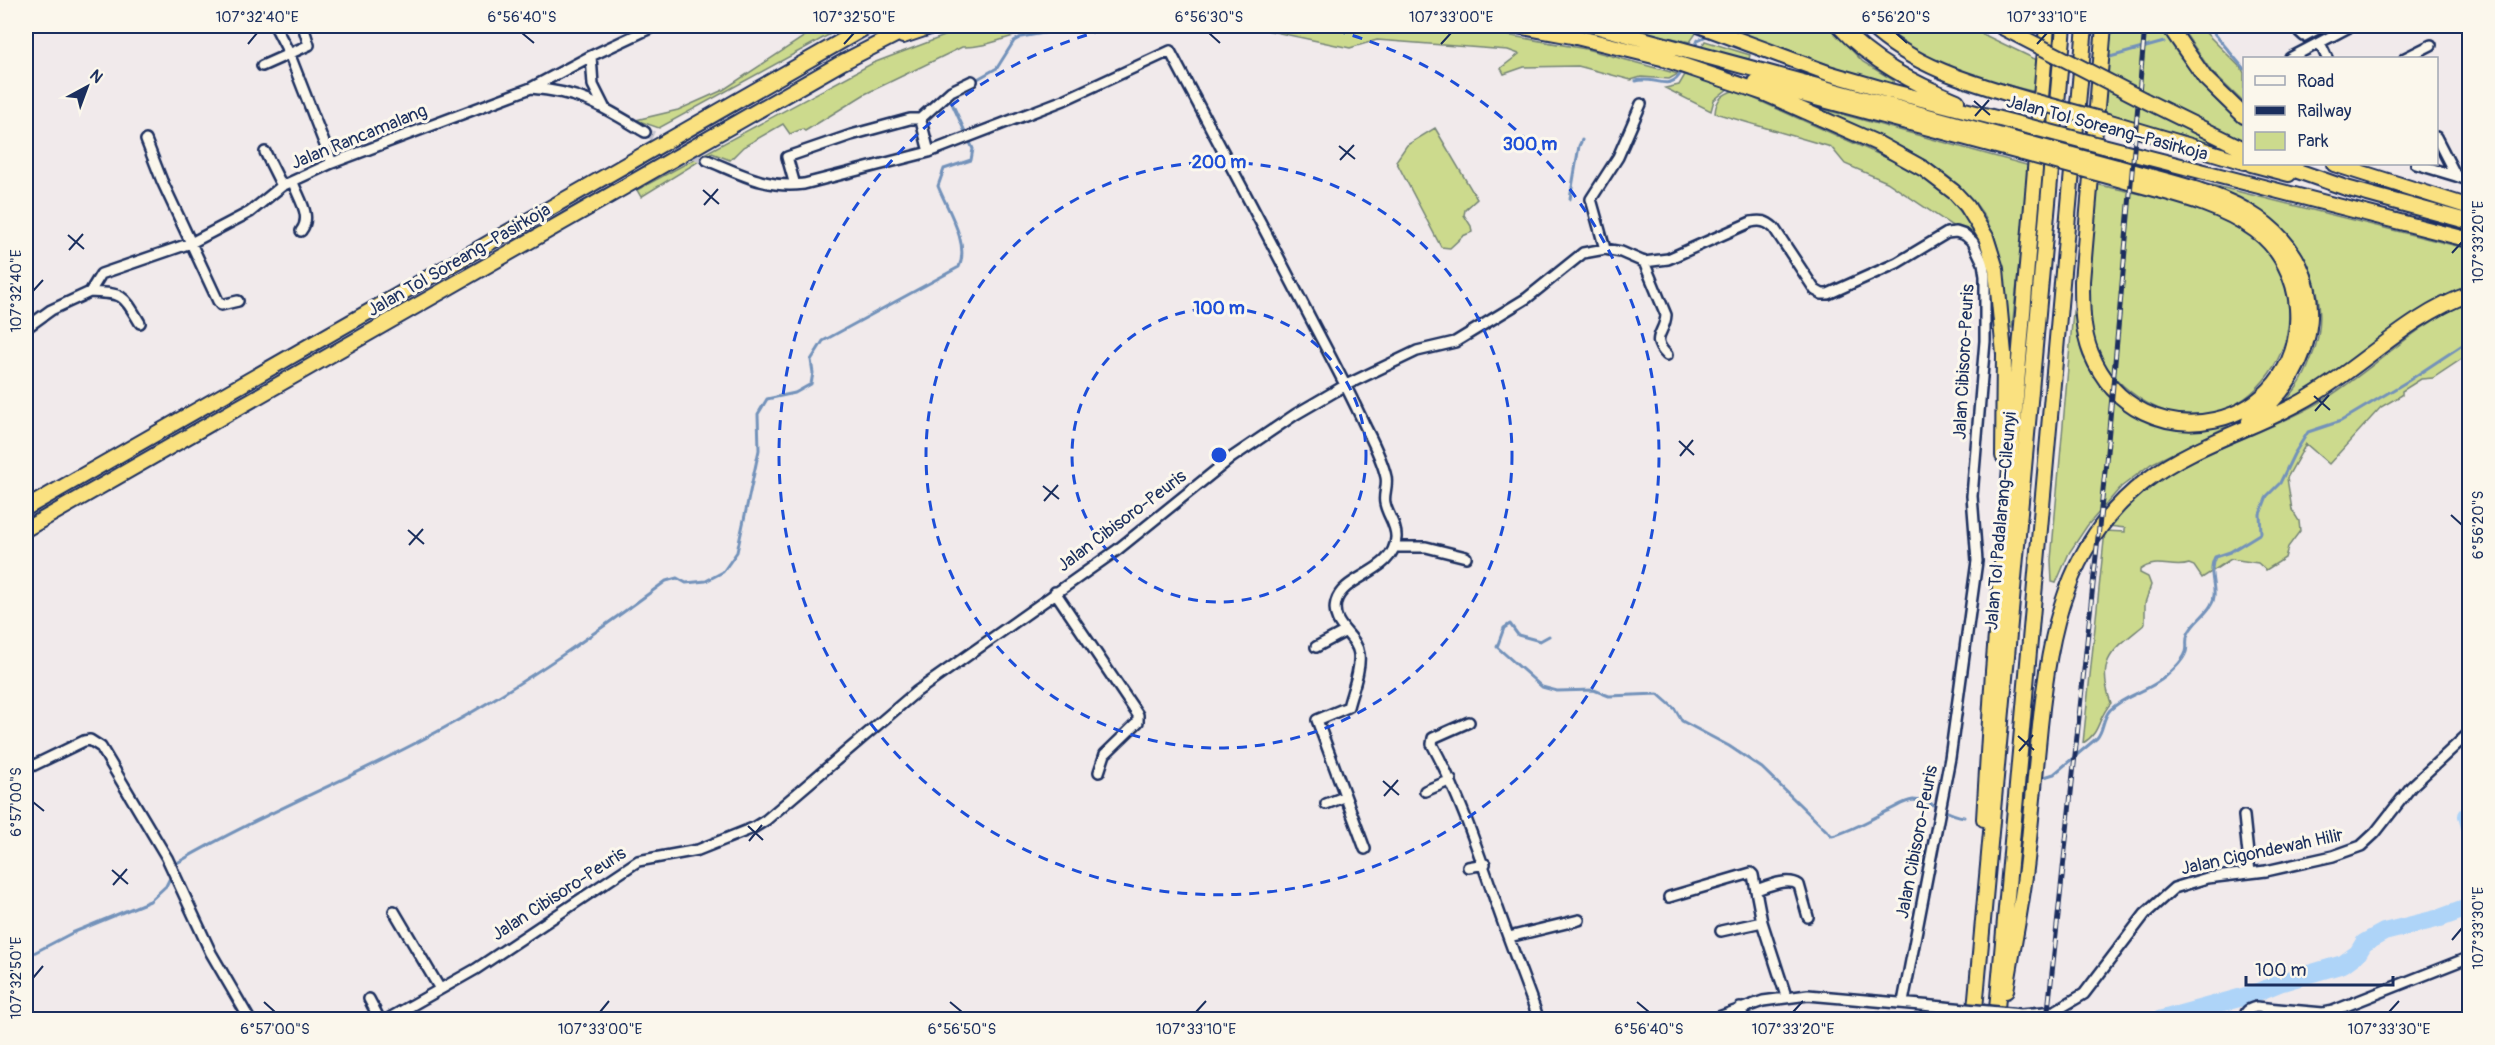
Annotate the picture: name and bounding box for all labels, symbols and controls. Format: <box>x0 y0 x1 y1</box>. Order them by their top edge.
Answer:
text: 107°32'40"E <box>215 8 299 27</box>
text: 6°56'40"S <box>488 8 556 27</box>
text: 107°32'50"E <box>813 8 896 27</box>
text: 6°56'30"S <box>1175 8 1243 27</box>
text: 107°33'00"E <box>1409 8 1494 27</box>
text: 6°56'20"S <box>1862 8 1930 27</box>
text: 107°33'10"E <box>2007 8 2087 27</box>
north arrow <box>57 57 117 117</box>
legend <box>2243 57 2438 165</box>
text: N <box>86 65 107 88</box>
text: Road <box>2297 70 2334 93</box>
street label: Jalan Tol Soreang–Pasirkoja <box>2004 90 2210 166</box>
street label: Jalan Rancamalang <box>288 99 430 175</box>
text: Railway <box>2297 100 2352 123</box>
text: Park <box>2297 130 2329 153</box>
text: 300 m <box>1503 133 1557 156</box>
text: 200 m <box>1192 151 1246 174</box>
street label: Jalan Tol Soreang–Pasirkoja <box>363 198 555 322</box>
text: 107°33'20"E <box>2469 200 2488 283</box>
text: 107°32'40"E <box>7 249 26 333</box>
street label: Jalan Cibisoro-Peuris <box>1948 284 1980 440</box>
text: 100 m <box>1193 297 1245 320</box>
street label: Jalan Tol Padalarang–Cileunyi <box>1980 411 2022 631</box>
centre of rings <box>1209 445 1229 465</box>
street label: Jalan Cibisoro-Peuris <box>1053 465 1191 577</box>
text: 6°56'20"S <box>2469 491 2488 559</box>
street label: Jalan Cibisoro-Peuris <box>1891 763 1943 921</box>
text: 6°57'00"S <box>7 767 26 837</box>
street label: Jalan Cigondewah Hilir <box>2179 823 2346 880</box>
street label: Jalan Cibisoro-Peuris <box>487 842 631 946</box>
text: 107°33'30"E <box>2469 886 2488 969</box>
text: 107°32'50"E <box>7 936 26 1019</box>
scale bar <box>2246 949 2393 987</box>
text: 100 m <box>2255 959 2307 982</box>
text: 6°57'00"S <box>240 1020 310 1039</box>
text: 107°33'00"E <box>558 1020 643 1039</box>
text: 6°56'50"S <box>928 1020 996 1039</box>
text: 107°33'10"E <box>1156 1020 1236 1039</box>
text: 6°56'40"S <box>1615 1020 1683 1039</box>
text: 107°33'20"E <box>1752 1020 1835 1039</box>
text: 107°33'30"E <box>2348 1020 2431 1039</box>

